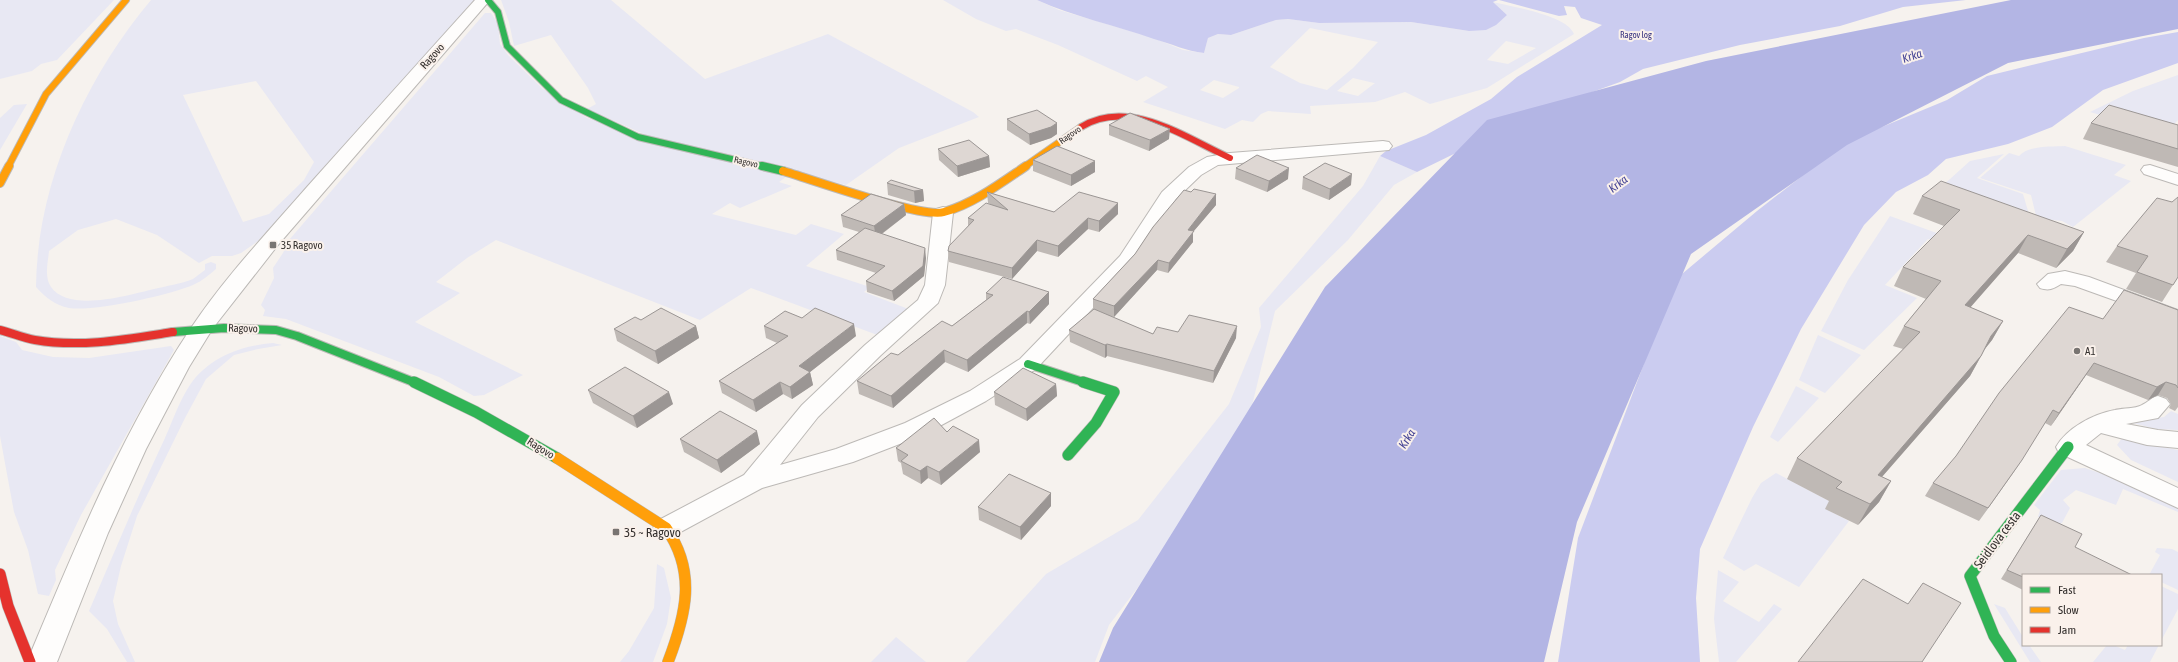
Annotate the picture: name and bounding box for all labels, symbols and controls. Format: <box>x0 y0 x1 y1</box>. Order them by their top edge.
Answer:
park label: Ragov log <box>1620 30 1652 40</box>
street label: Ragovo <box>418 41 446 71</box>
water label: Krka <box>1900 46 1924 66</box>
street label: Ragovo <box>1057 124 1083 146</box>
street label: Ragovo <box>733 154 759 170</box>
water label: Krka <box>1606 172 1631 196</box>
place label: 35 Ragovo <box>281 239 323 251</box>
marker: 35 Ragovo <box>268 240 278 250</box>
street label: Ragovo <box>228 321 258 335</box>
place label: A1 <box>2085 345 2096 357</box>
marker: A1 <box>2072 346 2082 356</box>
water label: Krka <box>1396 426 1418 451</box>
street label: Ragovo <box>525 435 557 461</box>
street label: Seidlova cesta <box>1971 508 2023 572</box>
place label: 35 ~ Ragovo <box>624 525 681 540</box>
marker: 35 ~ Ragovo <box>611 527 621 537</box>
legend <box>2022 574 2162 646</box>
text: Fast <box>2058 583 2076 597</box>
text: Slow <box>2058 603 2079 617</box>
text: Jam <box>2058 623 2076 637</box>

